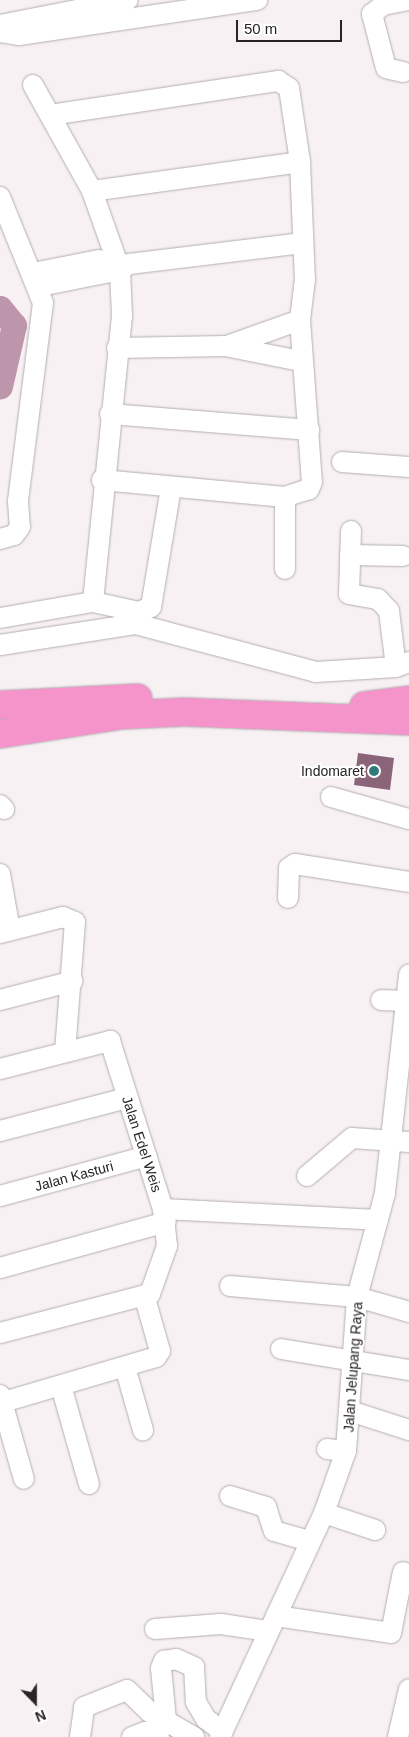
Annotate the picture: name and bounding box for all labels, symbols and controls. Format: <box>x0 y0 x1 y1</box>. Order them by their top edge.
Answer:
scale bar <box>239 10 345 42</box>
text: 50 m <box>244 20 277 37</box>
place label: Indomaret <box>301 763 364 779</box>
marker: Indomaret <box>368 765 380 777</box>
street label: Jalan Edel Weis <box>119 1094 165 1194</box>
street label: Jalan Kasturi <box>33 1157 115 1195</box>
street label: Jalan Jelupang Raya <box>340 1301 366 1433</box>
north arrow <box>10 1677 60 1727</box>
text: N <box>33 1707 48 1725</box>

